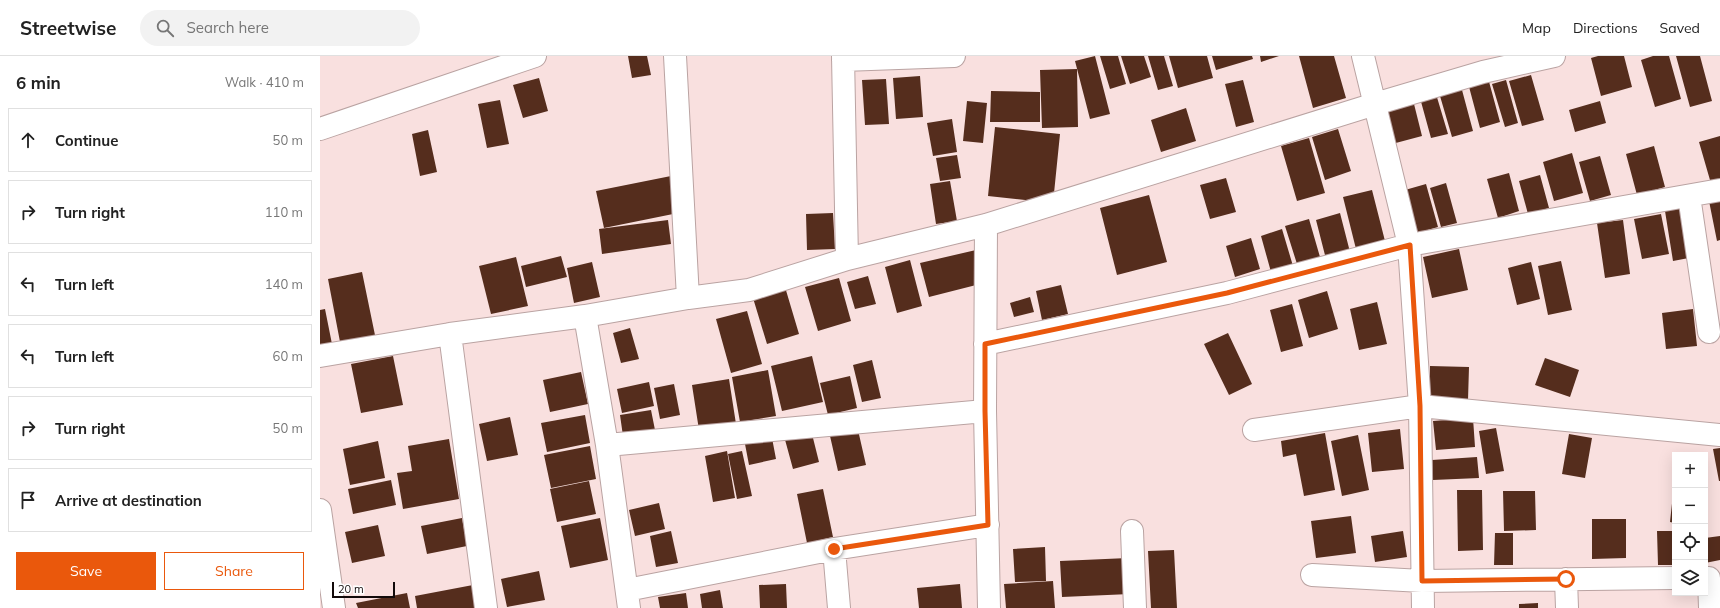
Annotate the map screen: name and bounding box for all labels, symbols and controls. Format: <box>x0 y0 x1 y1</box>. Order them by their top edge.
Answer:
search box <box>140 10 420 46</box>
text: Streetwise <box>20 16 116 40</box>
icon: search <box>154 17 176 39</box>
text: Search here <box>186 18 269 37</box>
text: Map <box>1522 19 1551 37</box>
text: Directions <box>1573 19 1638 37</box>
text: Saved <box>1660 19 1700 37</box>
text: 6 min <box>16 72 61 93</box>
text: Walk · 410 m <box>225 74 304 90</box>
icon: ahead <box>17 129 39 151</box>
text: Continue <box>55 131 118 150</box>
text: 50 m <box>273 132 303 148</box>
icon: right <box>17 201 39 223</box>
text: Turn right <box>55 203 125 222</box>
text: 110 m <box>265 204 303 220</box>
icon: left <box>17 273 39 295</box>
text: Turn left <box>55 275 114 294</box>
text: 140 m <box>265 276 303 292</box>
icon: left <box>17 345 39 367</box>
text: Turn left <box>55 347 114 366</box>
text: 60 m <box>273 348 303 364</box>
icon: right <box>17 417 39 439</box>
text: Turn right <box>55 419 125 438</box>
text: 50 m <box>273 420 303 436</box>
map controls <box>1672 452 1708 596</box>
button: + <box>1672 452 1708 488</box>
button: − <box>1672 488 1708 524</box>
icon: arrive <box>17 489 39 511</box>
text: Arrive at destination <box>55 491 202 510</box>
button: locate <box>1672 524 1708 560</box>
route end <box>825 540 843 558</box>
button: Save <box>16 552 156 590</box>
button: Share <box>164 552 304 590</box>
button: layers <box>1672 560 1708 596</box>
route start <box>1557 570 1575 588</box>
scale bar <box>332 580 395 599</box>
text: 20 m <box>338 582 364 596</box>

